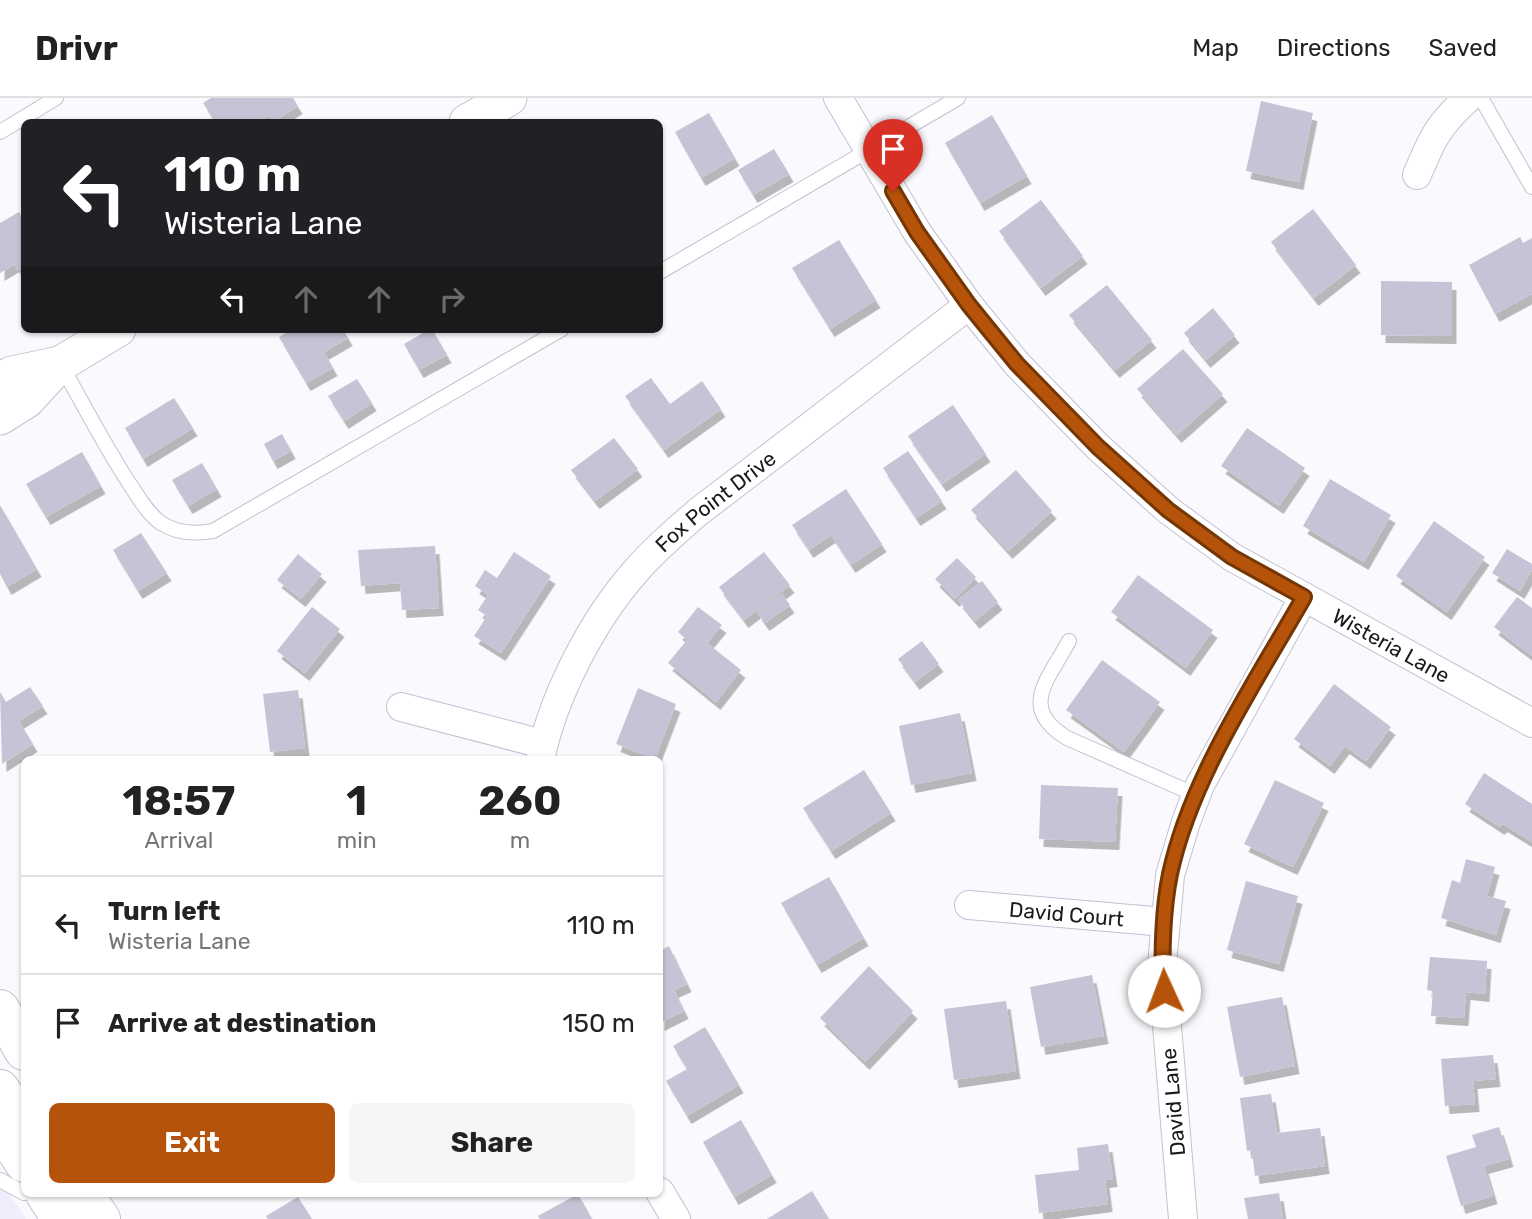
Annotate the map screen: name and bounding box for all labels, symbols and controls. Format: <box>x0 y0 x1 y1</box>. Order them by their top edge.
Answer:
text: Drivr <box>35 29 118 68</box>
text: Map <box>1192 34 1239 62</box>
text: Directions <box>1277 34 1390 62</box>
text: Saved <box>1428 34 1497 62</box>
pin <box>863 119 923 191</box>
icon: arrive <box>874 130 912 168</box>
text: 110 m <box>164 145 301 203</box>
icon: left <box>49 147 140 238</box>
text: Wisteria Lane <box>164 204 363 242</box>
icon: left <box>214 280 252 318</box>
icon: ahead <box>287 280 325 318</box>
icon: ahead <box>360 280 398 318</box>
icon: right <box>433 280 471 318</box>
street label: Fox Point Drive <box>650 445 780 557</box>
street label: Wisteria Lane <box>1328 603 1455 688</box>
text: 18:57 <box>123 776 235 826</box>
text: 1 <box>346 776 367 826</box>
text: 260 <box>478 776 561 826</box>
text: Arrival <box>144 826 213 854</box>
text: min <box>337 826 377 854</box>
text: m <box>510 826 530 854</box>
text: Turn left <box>108 896 220 927</box>
street label: David Court <box>1008 896 1125 931</box>
icon: left <box>49 906 87 944</box>
text: 110 m <box>567 910 635 941</box>
text: Wisteria Lane <box>108 927 251 955</box>
position arrow <box>1127 954 1201 1028</box>
icon: arrive <box>49 1004 87 1042</box>
text: Arrive at destination <box>108 1008 376 1039</box>
text: 150 m <box>562 1008 635 1039</box>
street label: David Lane <box>1156 1047 1190 1157</box>
button: Exit <box>49 1103 335 1183</box>
button: Share <box>349 1103 635 1183</box>

